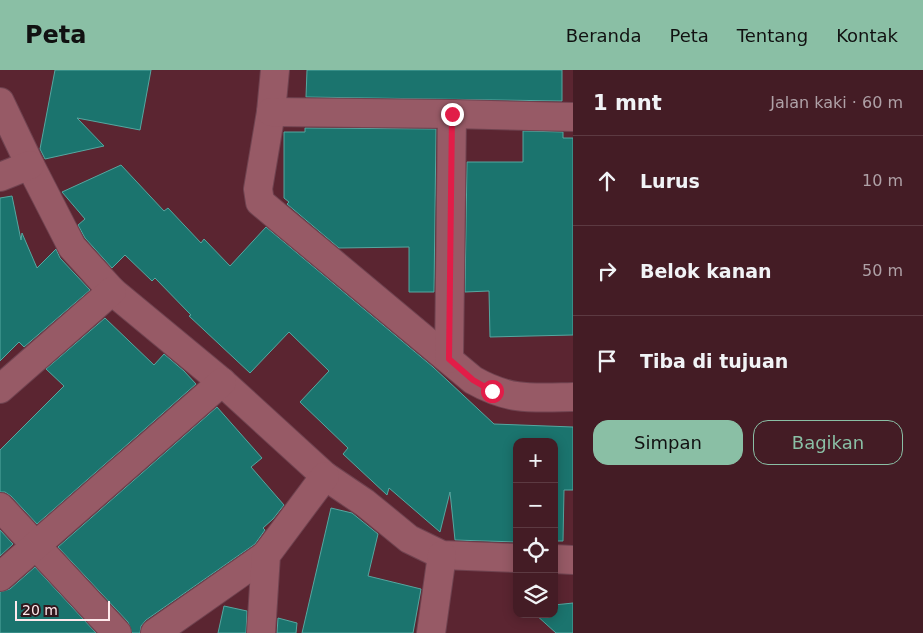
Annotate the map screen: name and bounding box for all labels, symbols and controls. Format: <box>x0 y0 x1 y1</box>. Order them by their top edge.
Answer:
text: Peta <box>25 21 87 49</box>
text: Beranda <box>566 25 641 46</box>
text: Peta <box>669 25 709 46</box>
text: Tentang <box>737 25 808 46</box>
text: Kontak <box>836 25 898 46</box>
text: 1 mnt <box>593 91 662 115</box>
text: Jalan kaki · 60 m <box>770 93 903 112</box>
route end <box>441 103 464 126</box>
icon: ahead <box>593 167 621 195</box>
text: Lurus <box>640 170 700 192</box>
text: 10 m <box>862 171 903 190</box>
icon: right <box>593 257 621 285</box>
text: Belok kanan <box>640 260 772 282</box>
text: 50 m <box>862 261 903 280</box>
icon: arrive <box>593 347 621 375</box>
text: Tiba di tujuan <box>640 350 788 372</box>
route start <box>481 380 504 403</box>
button: Simpan <box>593 420 743 465</box>
button: Bagikan <box>753 420 903 465</box>
map controls <box>513 438 558 618</box>
button: + <box>513 438 558 483</box>
button: − <box>513 483 558 528</box>
button: locate <box>513 528 558 573</box>
button: layers <box>513 573 558 618</box>
scale bar <box>15 598 110 621</box>
text: 20 m <box>22 602 58 618</box>

